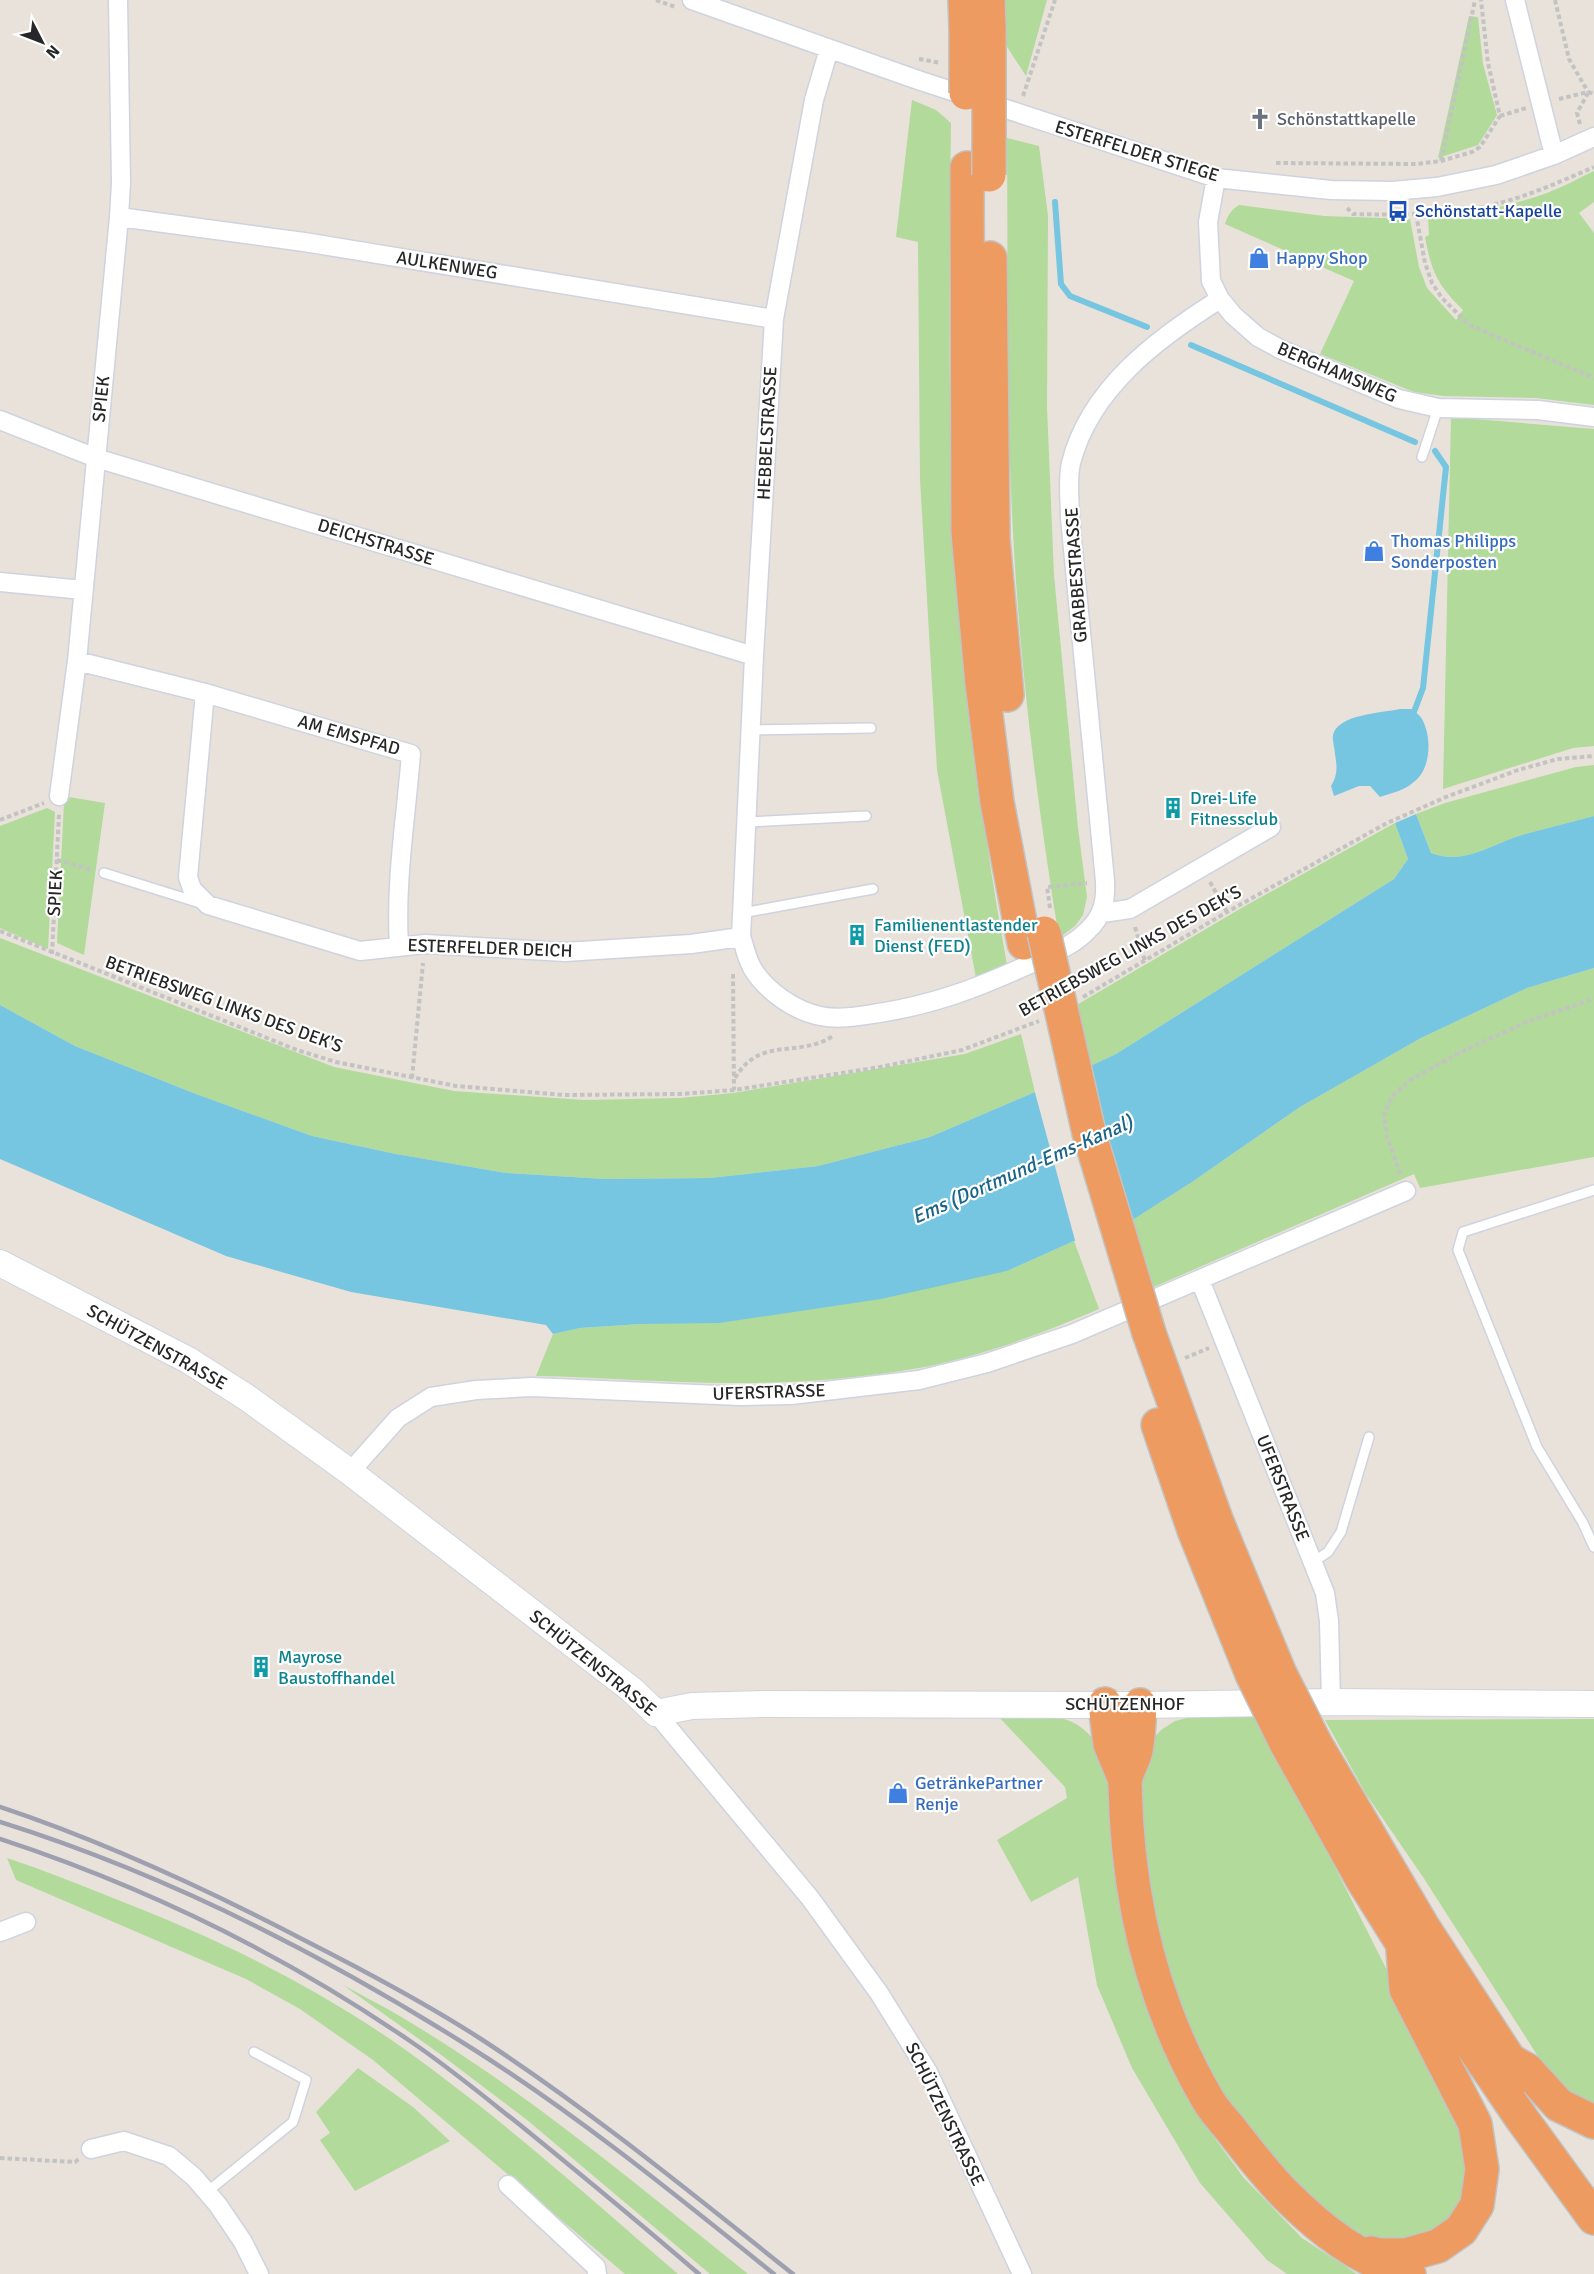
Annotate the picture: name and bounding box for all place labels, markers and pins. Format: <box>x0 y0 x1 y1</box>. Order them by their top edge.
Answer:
church icon: Schönstattkapelle <box>1248 107 1272 131</box>
place label: Schönstattkapelle <box>1277 108 1416 130</box>
bus stop icon: Schönstatt-Kapelle <box>1386 199 1410 223</box>
place label: Schönstatt-Kapelle <box>1415 200 1562 222</box>
shop icon: Happy Shop <box>1247 246 1271 270</box>
place label: Happy Shop <box>1276 247 1367 269</box>
place label: Thomas Philipps Sonderposten <box>1391 530 1516 573</box>
shop icon: Thomas Philipps Sonderposten <box>1362 539 1386 563</box>
place label: Drei-Life Fitnessclub <box>1190 787 1278 830</box>
building icon: Drei-Life Fitnessclub <box>1161 796 1185 820</box>
place label: Familienentlastender Dienst (FED) <box>874 914 1038 957</box>
building icon: Familienentlastender Dienst (FED) <box>845 923 869 947</box>
place label: Mayrose Baustoffhandel <box>278 1646 395 1689</box>
building icon: Mayrose Baustoffhandel <box>249 1655 273 1679</box>
place label: GetränkePartner Renje <box>915 1772 1043 1815</box>
shop icon: GetränkePartner Renje <box>886 1781 910 1805</box>

